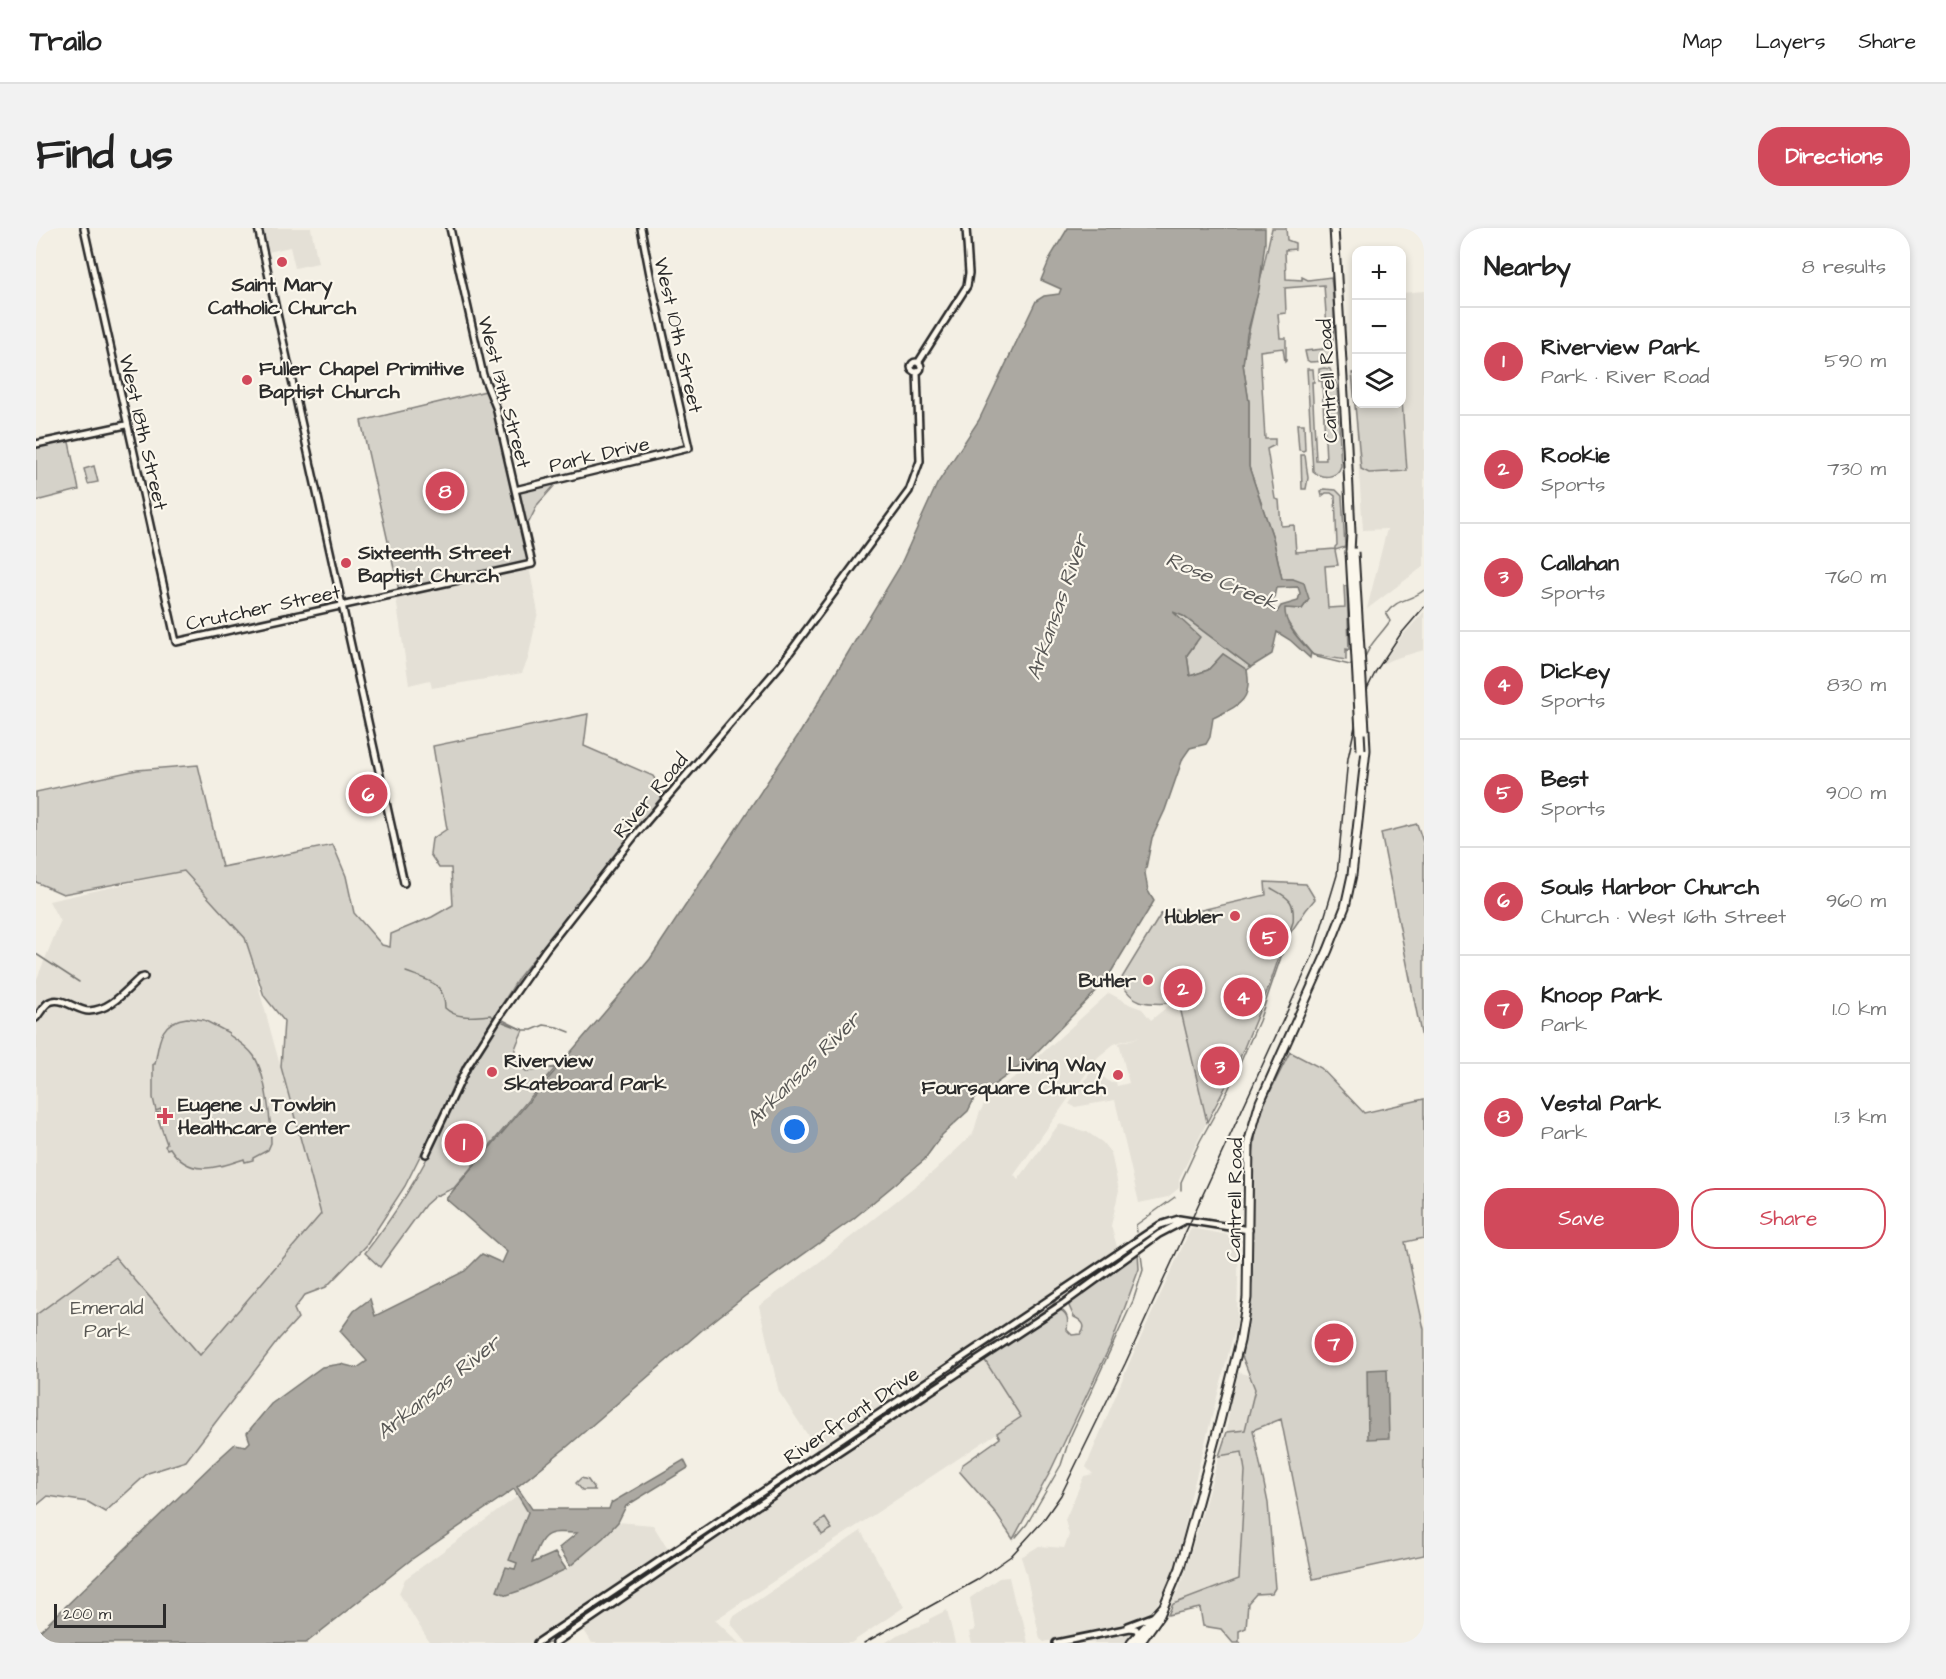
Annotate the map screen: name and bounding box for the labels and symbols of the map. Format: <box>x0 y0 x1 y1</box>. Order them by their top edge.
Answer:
marker: Saint Mary Catholic Church <box>275 255 289 269</box>
street label: West 10th Street <box>647 255 710 416</box>
place label: Saint Mary Catholic Church <box>208 271 357 322</box>
street label: West 13th Street <box>470 313 538 471</box>
street label: Cantrell Road <box>1311 318 1345 444</box>
street label: West 18th Street <box>112 352 175 513</box>
place label: Fuller Chapel Primitive Baptist Church <box>259 355 464 406</box>
marker: Fuller Chapel Primitive Baptist Church <box>240 373 254 387</box>
street label: Park Drive <box>546 430 652 480</box>
pin: 8 <box>426 468 464 514</box>
water label: Arkansas River <box>1019 529 1097 683</box>
place label: Sixteenth Street Baptist Church <box>357 539 512 590</box>
water label: Rose Creek <box>1161 545 1283 619</box>
marker: Sixteenth Street Baptist Church <box>339 556 353 570</box>
street label: Crutcher Street <box>183 578 343 638</box>
street label: River Road <box>607 747 695 844</box>
pin: 6 <box>348 772 388 816</box>
place label: Hubler <box>1165 903 1224 931</box>
marker: Hubler <box>1228 909 1242 923</box>
pin: 5 <box>1250 914 1288 960</box>
pin: 2 <box>1164 966 1202 1011</box>
place label: Butler <box>1079 967 1137 995</box>
marker: Butler <box>1141 973 1155 987</box>
pin: 4 <box>1224 974 1262 1020</box>
water label: Arkansas River <box>740 1004 869 1133</box>
pin: 3 <box>1200 1044 1240 1088</box>
place label: Riverview Skateboard Park <box>503 1047 667 1098</box>
place label: Living Way Foursquare Church <box>921 1051 1107 1102</box>
marker: Riverview Skateboard Park <box>485 1065 499 1079</box>
marker: Living Way Foursquare Church <box>1111 1068 1125 1082</box>
place label: Eugene J. Towbin Healthcare Center <box>178 1091 351 1142</box>
marker: Eugene J. Towbin Healthcare Center <box>156 1107 174 1125</box>
your location <box>780 1115 809 1144</box>
pin: 1 <box>444 1120 484 1166</box>
street label: Cantrell Road <box>1220 1138 1250 1263</box>
park label: Emerald Park <box>71 1294 143 1345</box>
pin: 7 <box>1314 1320 1354 1366</box>
water label: Arkansas River <box>370 1327 508 1446</box>
street label: Riverfront Drive <box>778 1360 925 1472</box>
scale bar <box>54 1601 166 1628</box>

